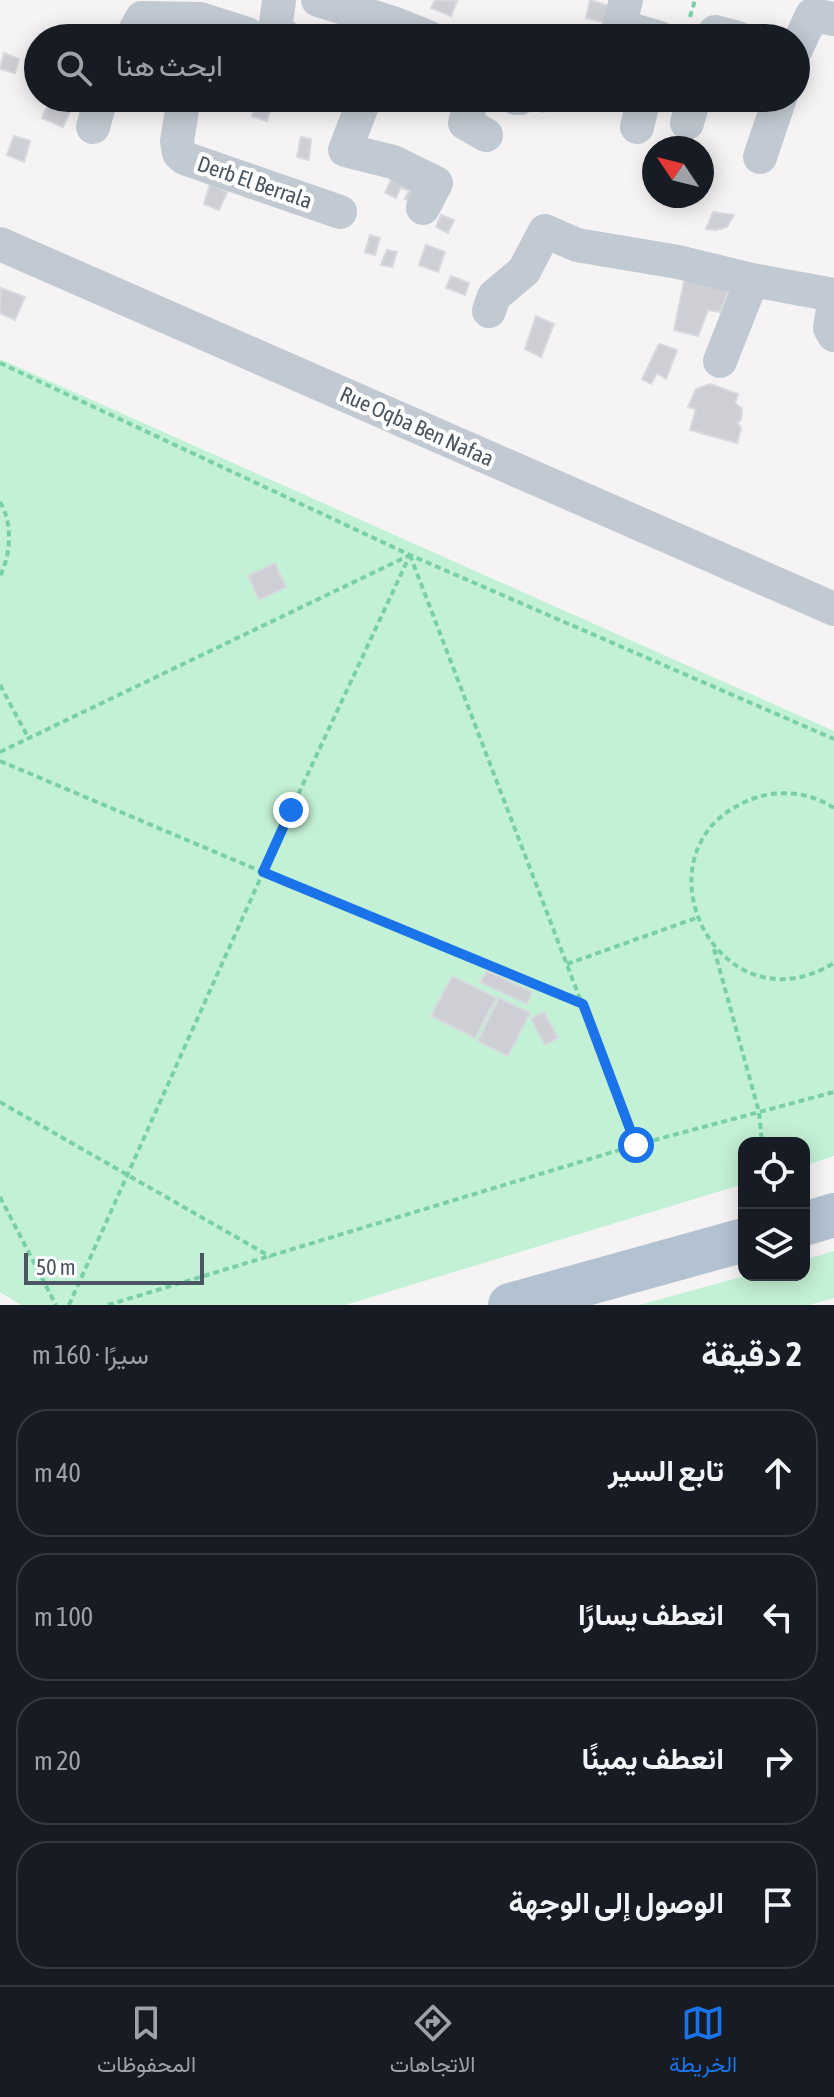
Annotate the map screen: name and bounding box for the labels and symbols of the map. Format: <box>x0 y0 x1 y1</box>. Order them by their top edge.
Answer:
north arrow <box>642 136 714 208</box>
street label: Derb El Berrala <box>194 150 316 214</box>
street label: Rue Oqba Ben Nafaa <box>336 380 498 472</box>
route end <box>273 792 309 828</box>
route start <box>618 1127 654 1163</box>
scale bar <box>24 1249 204 1285</box>

